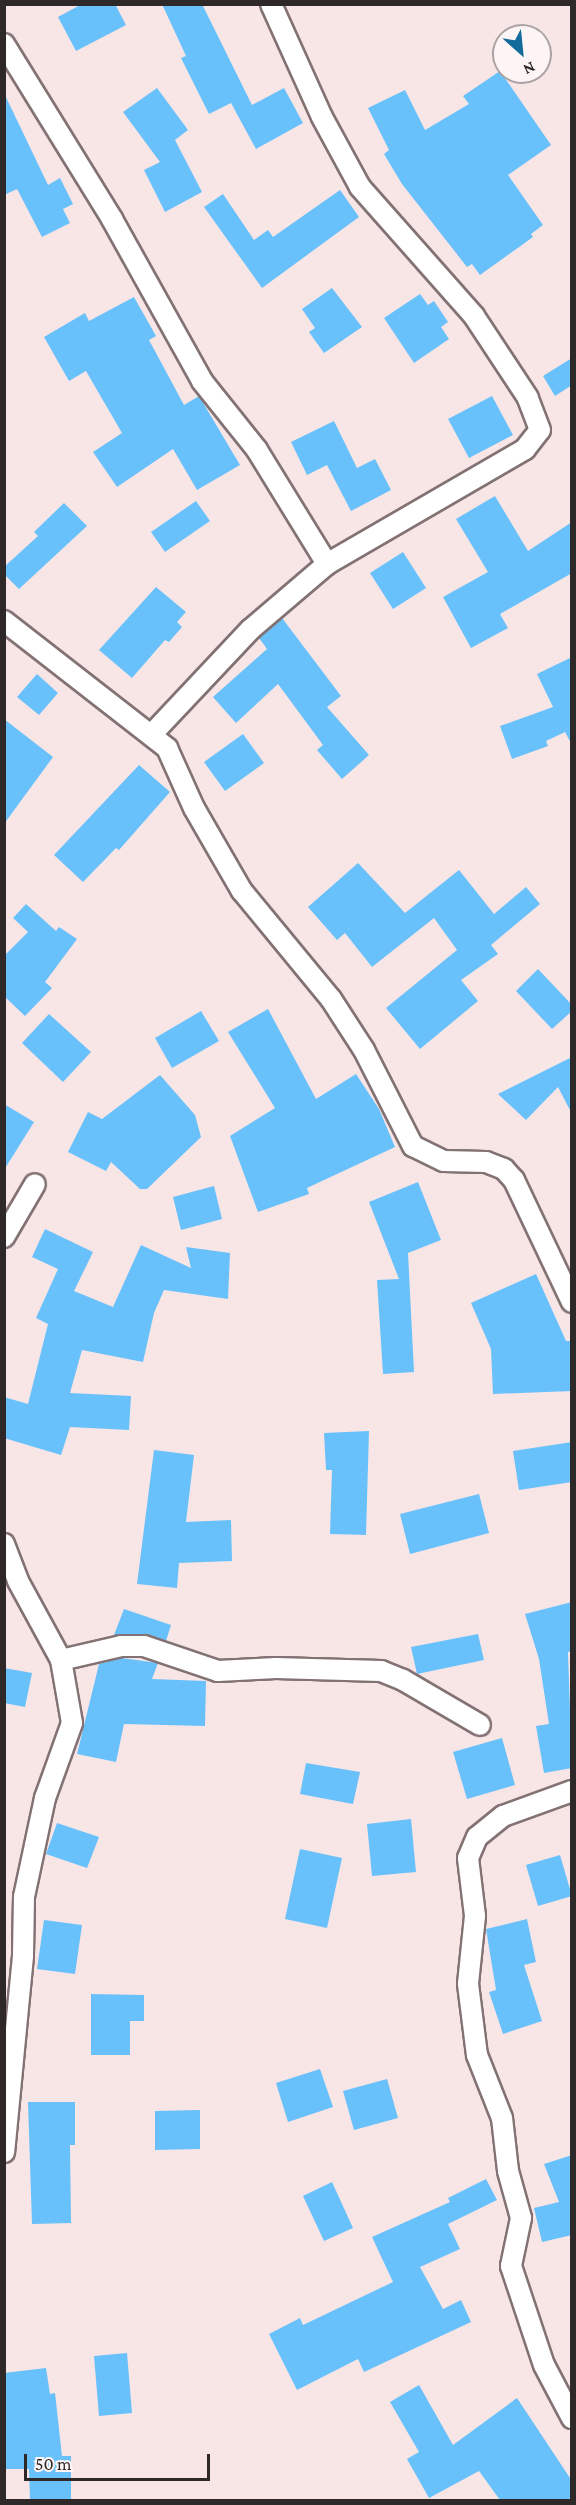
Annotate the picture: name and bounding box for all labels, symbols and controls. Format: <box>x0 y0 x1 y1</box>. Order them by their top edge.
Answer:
north arrow <box>492 24 552 84</box>
text: N <box>521 59 538 79</box>
scale bar <box>27 2442 213 2480</box>
text: 50 m <box>35 2454 72 2474</box>

